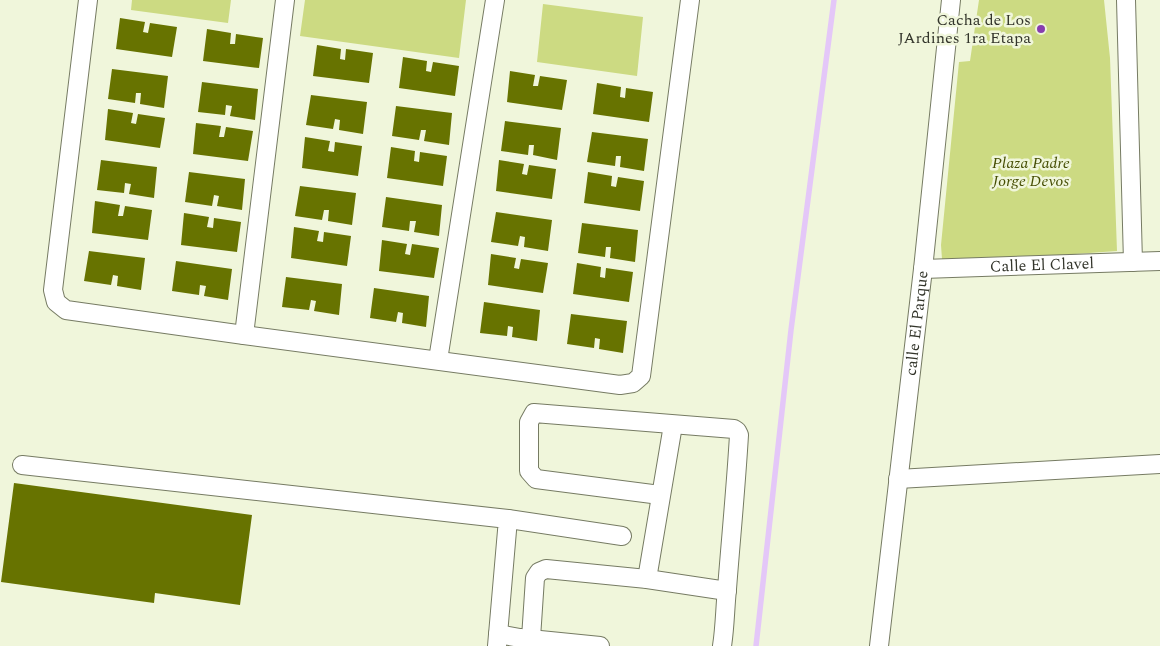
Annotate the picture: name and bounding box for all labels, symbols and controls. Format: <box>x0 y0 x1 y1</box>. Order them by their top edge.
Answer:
place label: Cacha de Los JArdines 1ra Etapa <box>898 8 1031 50</box>
marker: Cacha de Los JArdines 1ra Etapa <box>1035 23 1047 35</box>
park label: Plaza Padre Jorge Devos <box>992 151 1070 193</box>
street label: Calle El Clavel <box>990 251 1094 279</box>
street label: calle El Parque <box>899 269 935 377</box>

